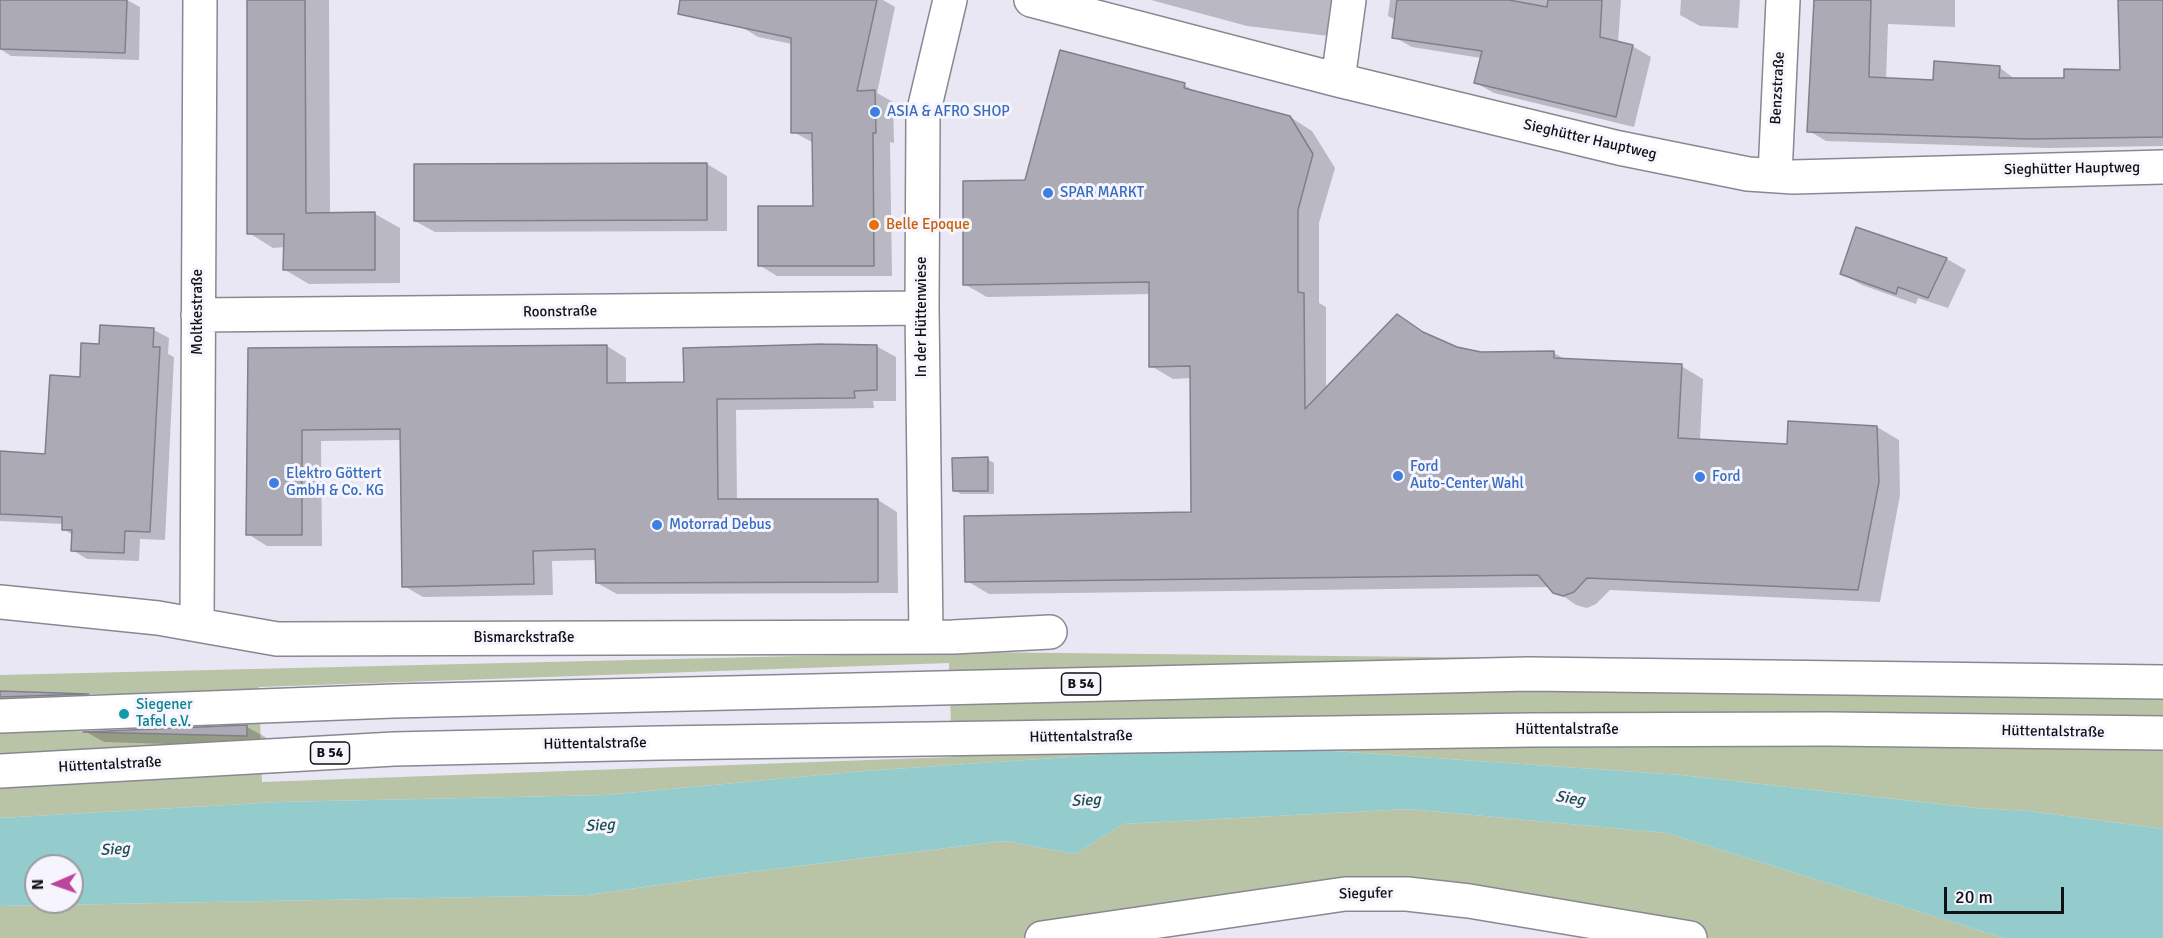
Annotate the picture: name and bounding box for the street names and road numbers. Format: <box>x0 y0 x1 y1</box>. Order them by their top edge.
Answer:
street label: Benzstraße <box>1767 51 1789 125</box>
street label: Sieghütter Hauptweg <box>1522 116 1658 164</box>
street label: Sieghütter Hauptweg <box>2004 159 2140 179</box>
street label: In der Hüttenwiese <box>913 257 931 377</box>
street label: Moltkestraße <box>189 269 207 355</box>
street label: Roonstraße <box>523 302 597 322</box>
street label: Bismarckstraße <box>474 629 574 647</box>
road number: B 54 <box>1062 673 1100 695</box>
street label: Hüttentalstraße <box>1515 721 1619 739</box>
street label: Hüttentalstraße <box>2001 722 2105 742</box>
street label: Hüttentalstraße <box>1029 727 1133 747</box>
street label: Hüttentalstraße <box>543 734 647 754</box>
road number: B 54 <box>310 742 350 764</box>
street label: Hüttentalstraße <box>58 753 162 777</box>
street label: Siegufer <box>1339 885 1393 903</box>

